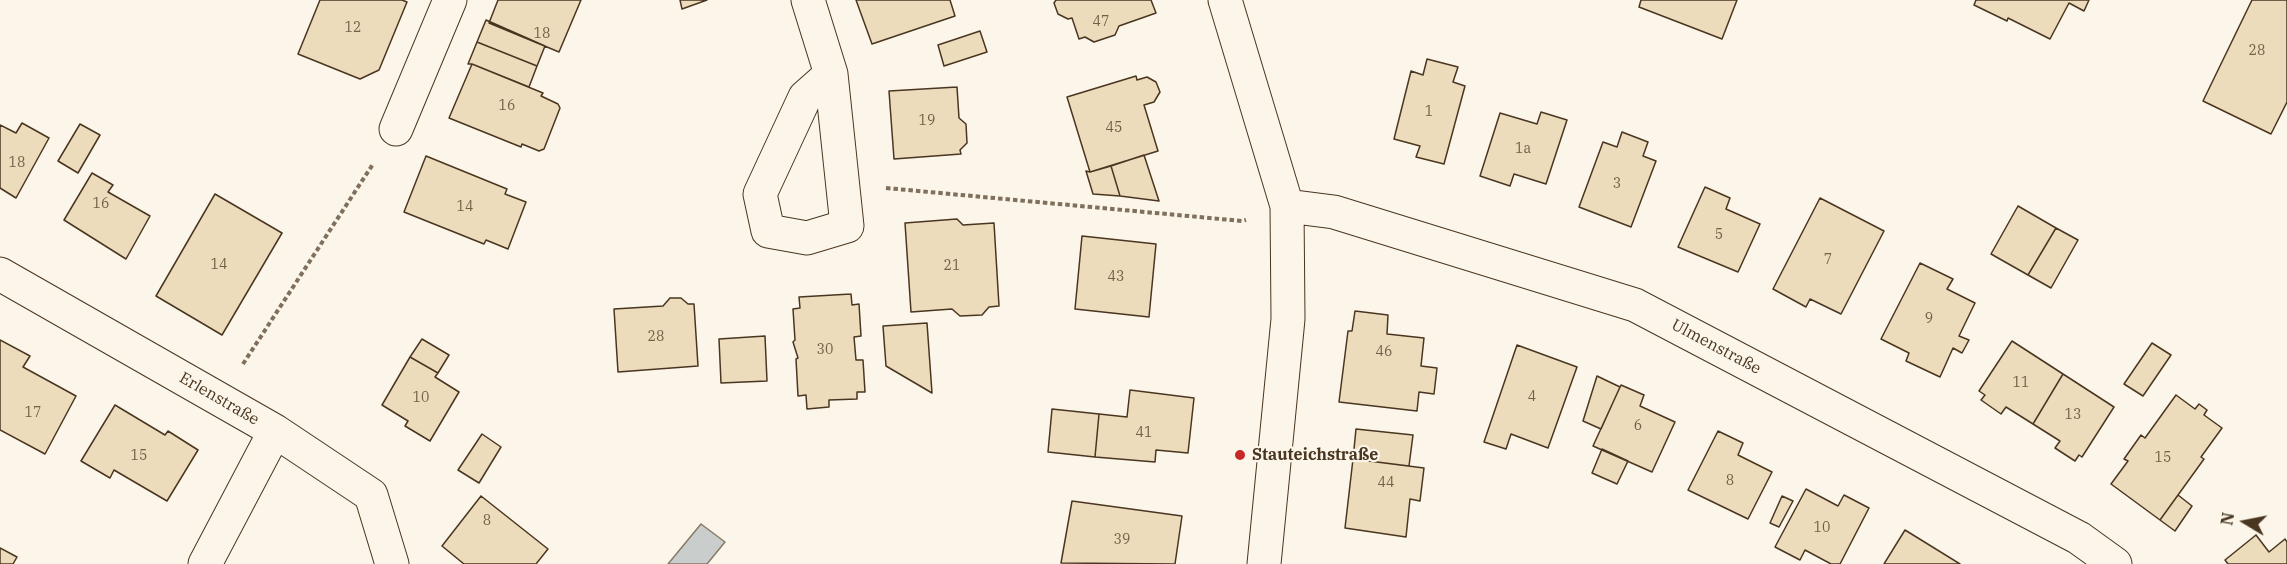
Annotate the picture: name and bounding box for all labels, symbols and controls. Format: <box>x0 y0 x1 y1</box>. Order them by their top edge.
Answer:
house number: 47 <box>1093 14 1109 30</box>
house number: 12 <box>345 20 361 36</box>
house number: 18 <box>534 26 550 42</box>
house number: 28 <box>2249 43 2265 59</box>
house number: 16 <box>499 98 515 114</box>
house number: 1 <box>1425 104 1433 120</box>
house number: 19 <box>919 113 935 129</box>
house number: 45 <box>1106 120 1122 136</box>
house number: 1a <box>1515 141 1531 157</box>
house number: 18 <box>9 155 25 171</box>
house number: 3 <box>1613 176 1621 192</box>
house number: 16 <box>93 196 109 212</box>
house number: 14 <box>457 199 473 215</box>
house number: 5 <box>1715 227 1723 243</box>
house number: 7 <box>1824 252 1832 268</box>
house number: 14 <box>211 257 227 273</box>
house number: 21 <box>944 258 960 274</box>
house number: 43 <box>1108 269 1124 285</box>
house number: 9 <box>1925 311 1933 327</box>
street label: Ulmenstraße <box>1668 315 1764 379</box>
house number: 28 <box>648 329 664 345</box>
house number: 30 <box>817 342 833 358</box>
house number: 46 <box>1376 344 1392 360</box>
street label: Erlenstraße <box>176 368 262 430</box>
house number: 11 <box>2013 375 2029 391</box>
house number: 4 <box>1528 389 1536 405</box>
house number: 10 <box>413 390 429 406</box>
house number: 17 <box>25 405 41 421</box>
house number: 13 <box>2065 407 2081 423</box>
house number: 6 <box>1634 418 1642 434</box>
house number: 41 <box>1136 425 1152 441</box>
place label: Stauteichstraße <box>1252 445 1378 465</box>
house number: 15 <box>131 448 147 464</box>
marker: Stauteichstraße <box>1233 448 1247 462</box>
house number: 15 <box>2155 450 2171 466</box>
house number: 8 <box>1726 473 1734 489</box>
house number: 44 <box>1378 475 1394 491</box>
north arrow <box>2215 492 2275 552</box>
text: N <box>2216 511 2238 527</box>
house number: 8 <box>483 513 491 529</box>
house number: 10 <box>1814 520 1830 536</box>
house number: 39 <box>1114 532 1130 548</box>

